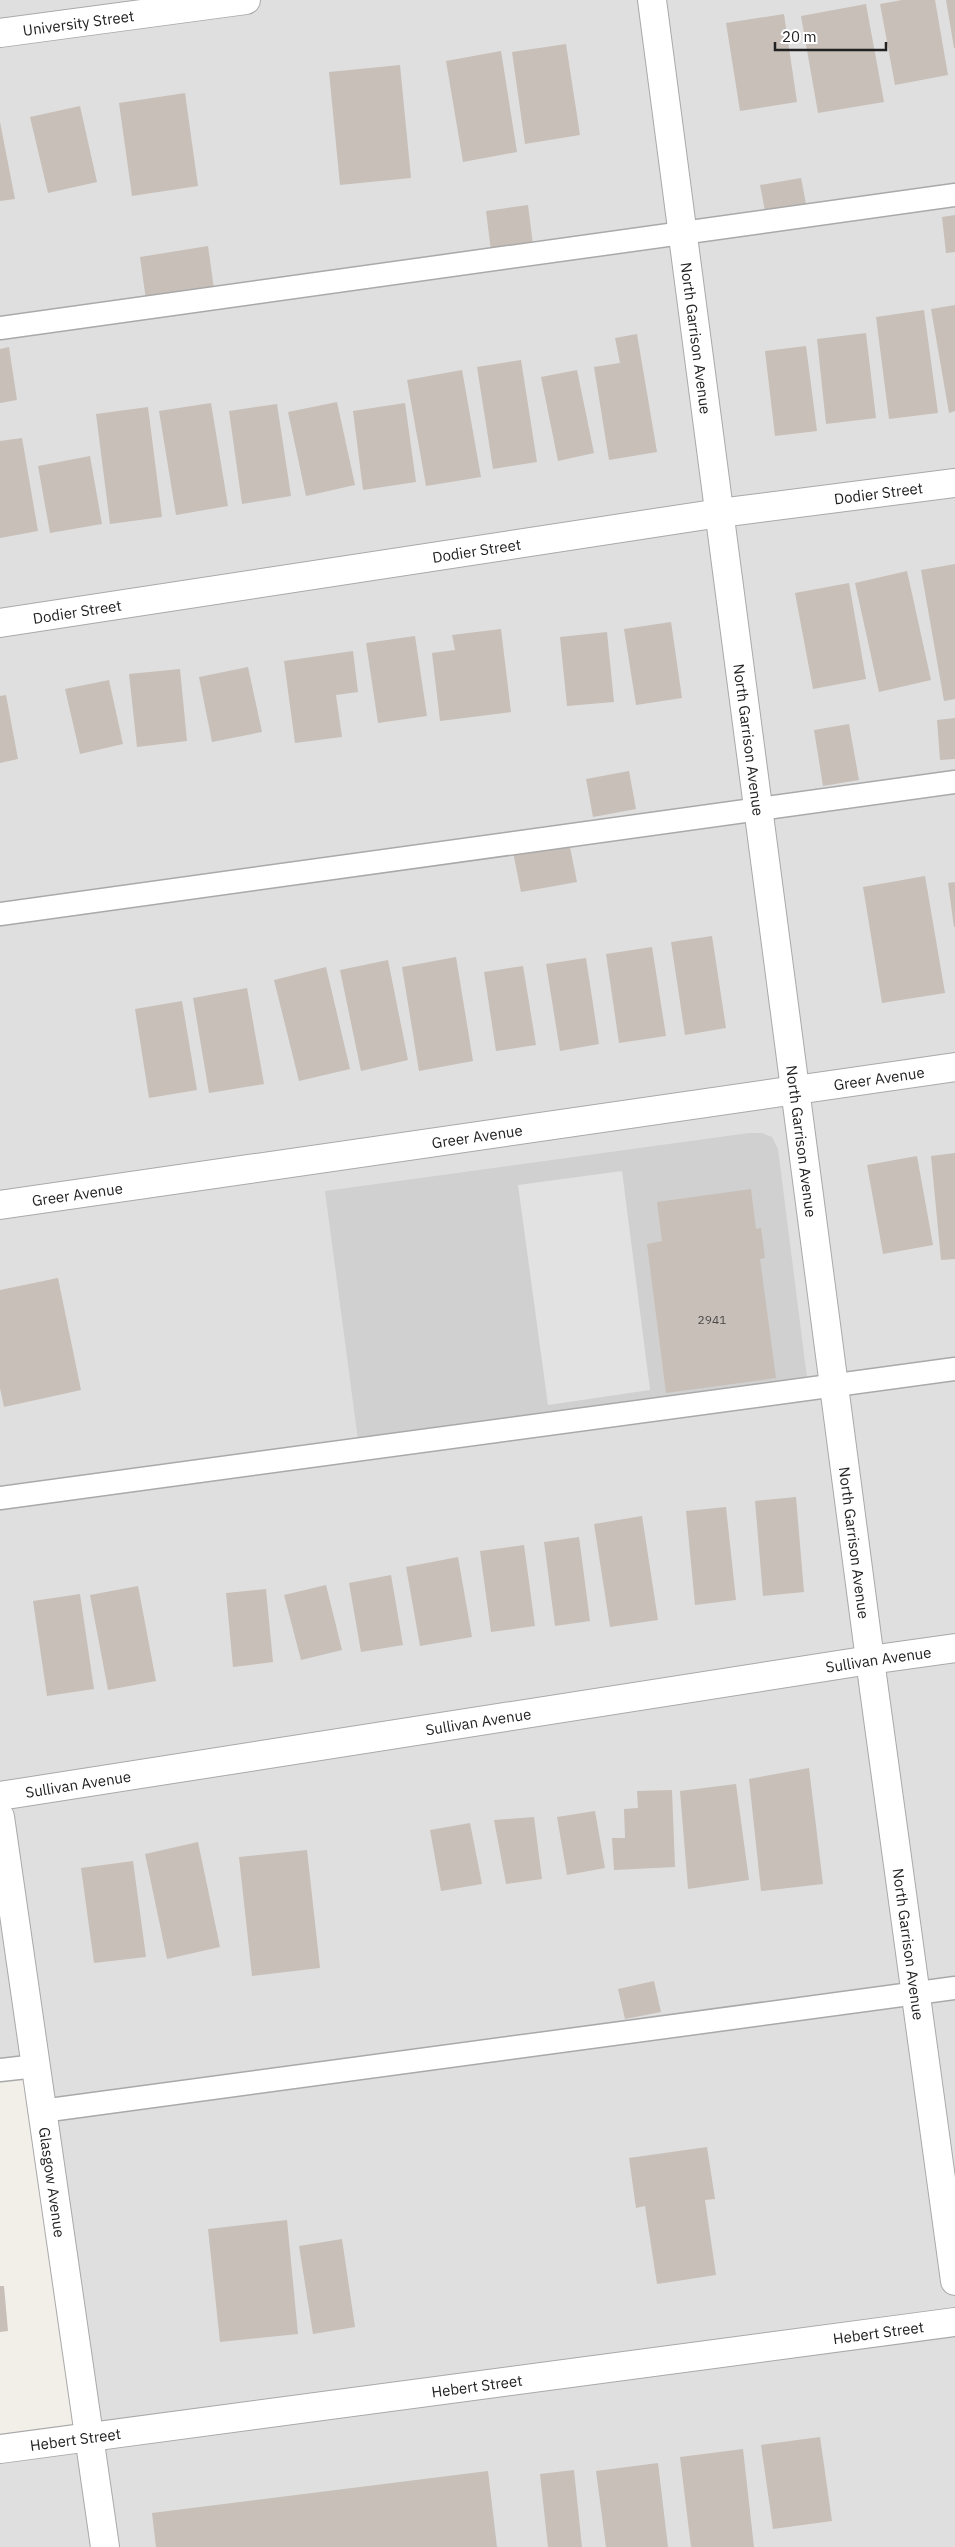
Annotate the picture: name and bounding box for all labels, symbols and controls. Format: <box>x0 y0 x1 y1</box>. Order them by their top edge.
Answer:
street label: University Street <box>21 6 135 39</box>
scale bar <box>775 20 886 52</box>
text: 20 m <box>782 27 817 46</box>
street label: North Garrison Avenue <box>677 261 716 415</box>
street label: Dodier Street <box>833 478 924 508</box>
street label: Dodier Street <box>431 534 522 566</box>
street label: Dodier Street <box>31 595 123 627</box>
street label: North Garrison Avenue <box>730 662 769 817</box>
street label: Greer Avenue <box>832 1062 926 1094</box>
street label: North Garrison Avenue <box>782 1064 821 1218</box>
street label: Greer Avenue <box>430 1120 524 1152</box>
street label: Greer Avenue <box>31 1178 124 1210</box>
house number: 2941 <box>698 1312 726 1327</box>
street label: North Garrison Avenue <box>835 1466 874 1620</box>
street label: Sullivan Avenue <box>824 1642 932 1676</box>
street label: Sullivan Avenue <box>424 1704 532 1739</box>
street label: Sullivan Avenue <box>24 1766 132 1801</box>
street label: North Garrison Avenue <box>889 1867 929 2021</box>
street label: Glasgow Avenue <box>35 2126 70 2239</box>
street label: Hebert Street <box>832 2317 925 2348</box>
street label: Hebert Street <box>430 2370 523 2401</box>
street label: Hebert Street <box>29 2424 122 2454</box>

